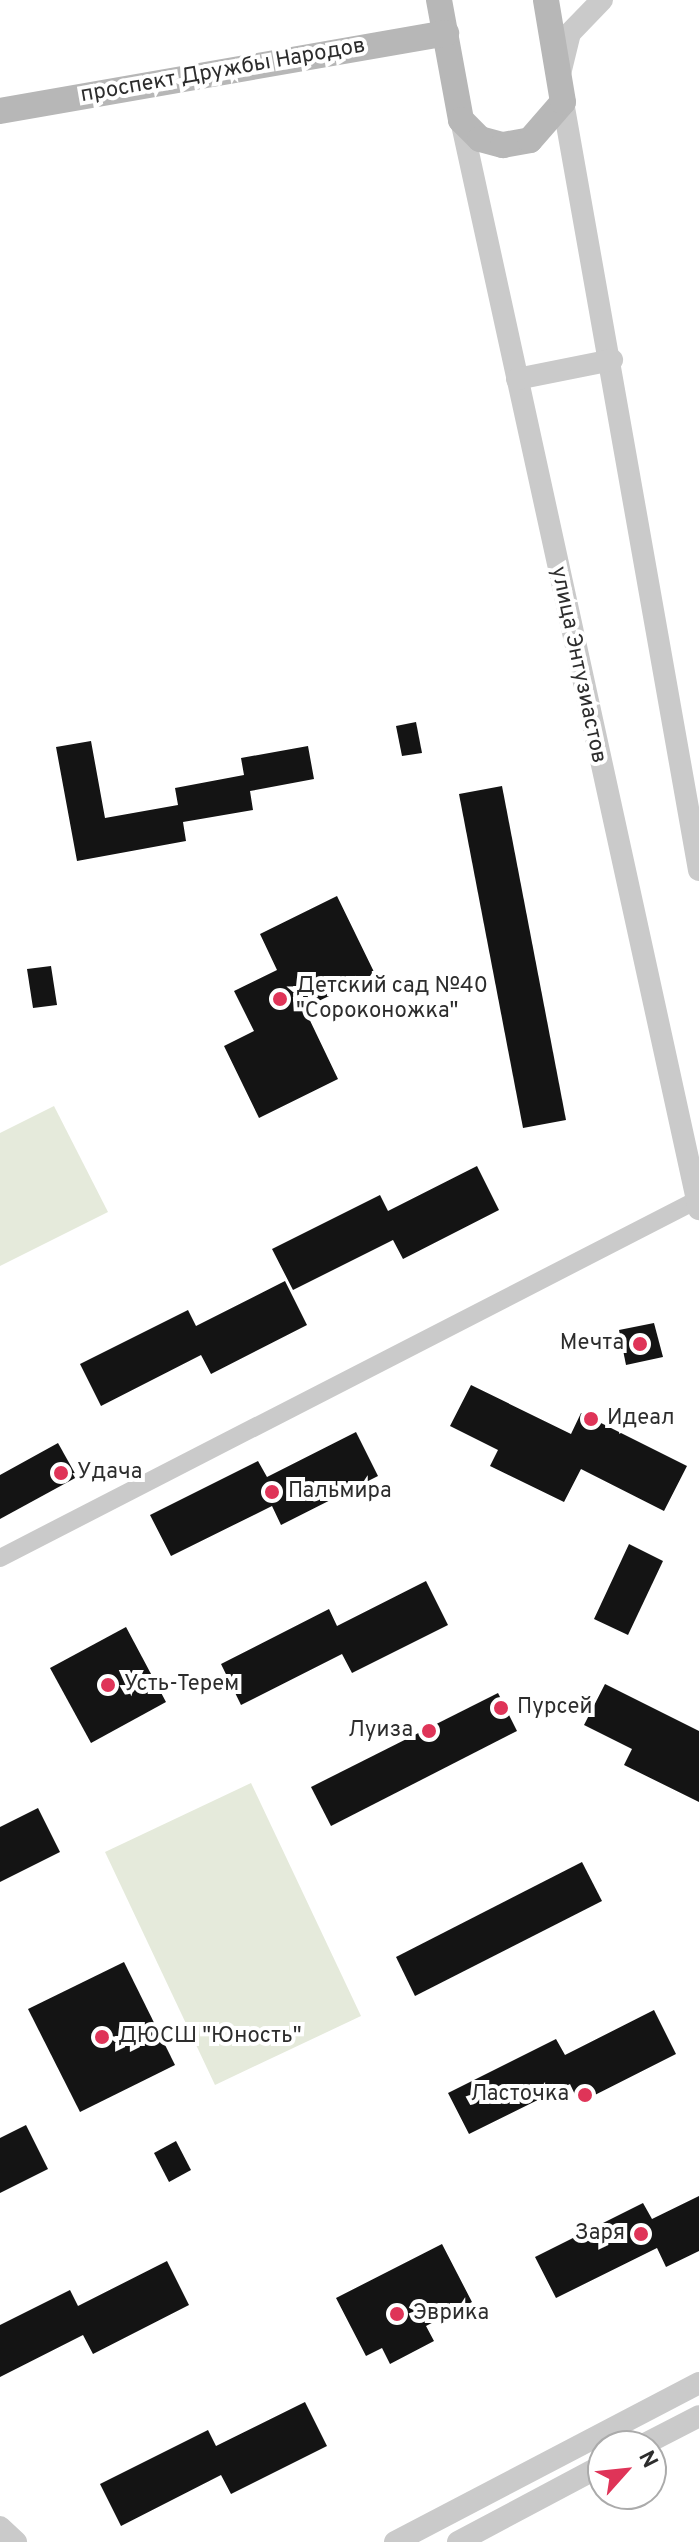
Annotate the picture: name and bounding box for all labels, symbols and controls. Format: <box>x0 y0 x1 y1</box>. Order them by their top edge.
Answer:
street label: проспект Дружбы Народов <box>79 33 367 109</box>
street label: улица Энтузиастов <box>544 564 612 766</box>
place label: Детский сад №40 "Сороконожка" <box>296 973 488 1024</box>
marker: Детский сад №40 "Сороконожка" <box>271 990 289 1008</box>
place label: Мечта <box>560 1331 624 1357</box>
marker: Мечта <box>631 1335 649 1353</box>
place label: Идеал <box>607 1406 675 1432</box>
marker: Идеал <box>582 1410 600 1428</box>
place label: Удача <box>77 1460 142 1486</box>
marker: Удача <box>52 1464 70 1482</box>
place label: Пальмира <box>288 1479 392 1505</box>
marker: Пальмира <box>263 1483 281 1501</box>
place label: Усть-Терем <box>124 1672 239 1698</box>
marker: Усть-Терем <box>99 1676 117 1694</box>
place label: Пурсей <box>517 1695 592 1721</box>
marker: Пурсей <box>492 1699 510 1717</box>
place label: Луиза <box>348 1718 413 1744</box>
marker: Луиза <box>420 1722 438 1740</box>
place label: ДЮСШ "Юность" <box>118 2024 302 2050</box>
marker: ДЮСШ "Юность" <box>93 2028 111 2046</box>
place label: Ласточка <box>470 2082 569 2108</box>
marker: Ласточка <box>576 2086 594 2104</box>
place label: Заря <box>575 2221 625 2247</box>
marker: Заря <box>632 2225 650 2243</box>
place label: Эврика <box>413 2301 489 2327</box>
marker: Эврика <box>388 2305 406 2323</box>
north arrow <box>587 2430 667 2510</box>
text: N <box>631 2447 663 2473</box>

